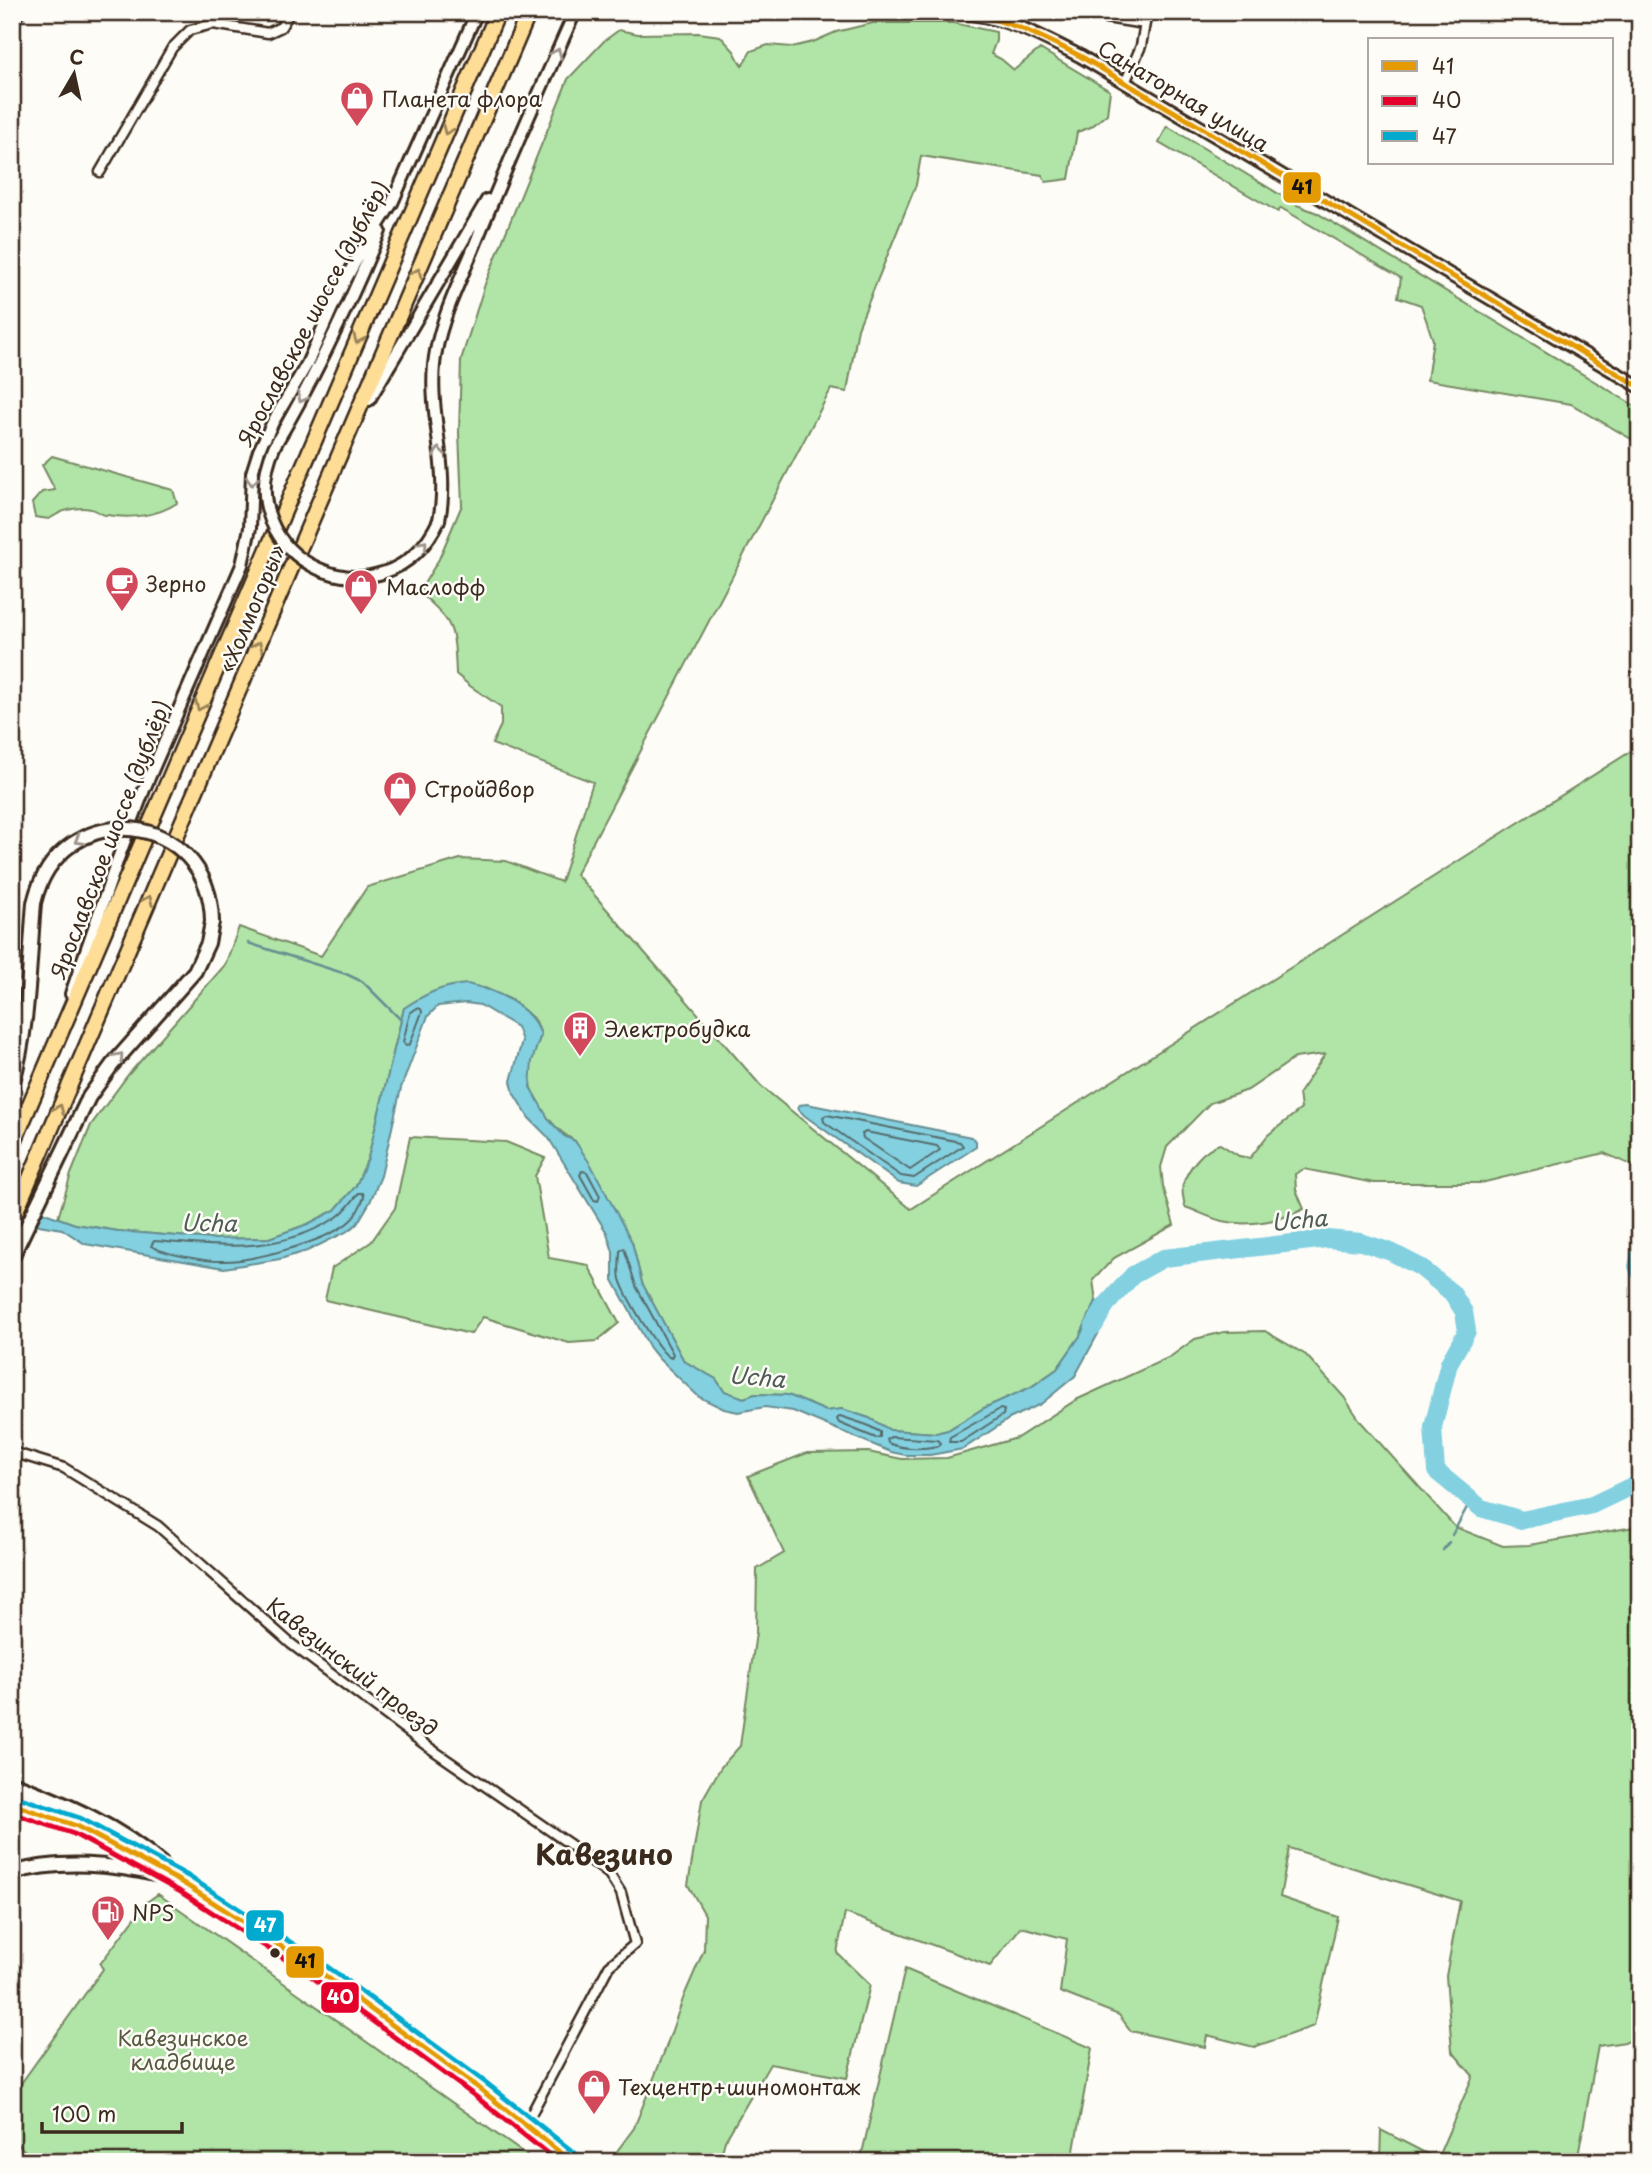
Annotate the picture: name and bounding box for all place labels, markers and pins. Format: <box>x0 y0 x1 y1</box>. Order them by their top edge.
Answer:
shop icon: Планета флора <box>338 79 376 128</box>
place label: Планета флора <box>382 82 542 114</box>
cafe icon: Зерно <box>103 564 141 613</box>
place label: Зерно <box>146 567 206 599</box>
shop icon: Маслофф <box>342 567 380 616</box>
place label: Маслофф <box>386 570 486 602</box>
shop icon: Стройдвор <box>381 769 419 818</box>
place label: Стройдвор <box>424 772 535 804</box>
building icon: Электробудка <box>561 1009 599 1058</box>
place label: Электробудка <box>604 1012 750 1044</box>
fuel station icon: NPS <box>89 1893 127 1942</box>
place label: NPS <box>132 1896 175 1928</box>
unlabelled marker <box>268 1946 282 1960</box>
shop icon: Техцентр+шиномонтаж <box>575 2067 613 2116</box>
place label: Техцентр+шиномонтаж <box>618 2070 861 2102</box>

